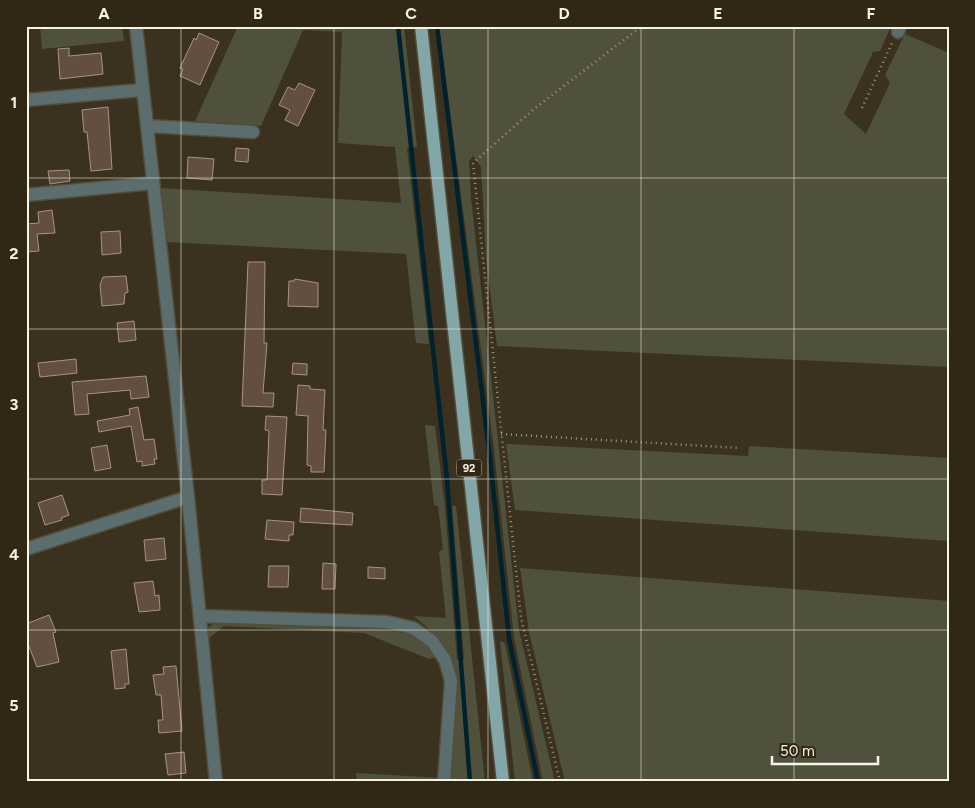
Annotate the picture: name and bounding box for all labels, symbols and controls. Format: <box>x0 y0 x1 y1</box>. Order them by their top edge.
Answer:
text: A <box>98 4 110 23</box>
text: B <box>253 4 263 23</box>
text: C <box>405 4 417 23</box>
text: D <box>558 4 570 23</box>
text: E <box>713 4 723 23</box>
text: F <box>867 4 876 23</box>
text: 1 <box>11 93 17 112</box>
text: 2 <box>9 244 19 263</box>
text: 3 <box>10 395 19 414</box>
road number: 92 <box>456 459 482 476</box>
text: 4 <box>9 545 19 564</box>
text: 5 <box>9 696 19 715</box>
scale bar <box>772 733 879 765</box>
text: 50 m <box>780 742 815 760</box>

